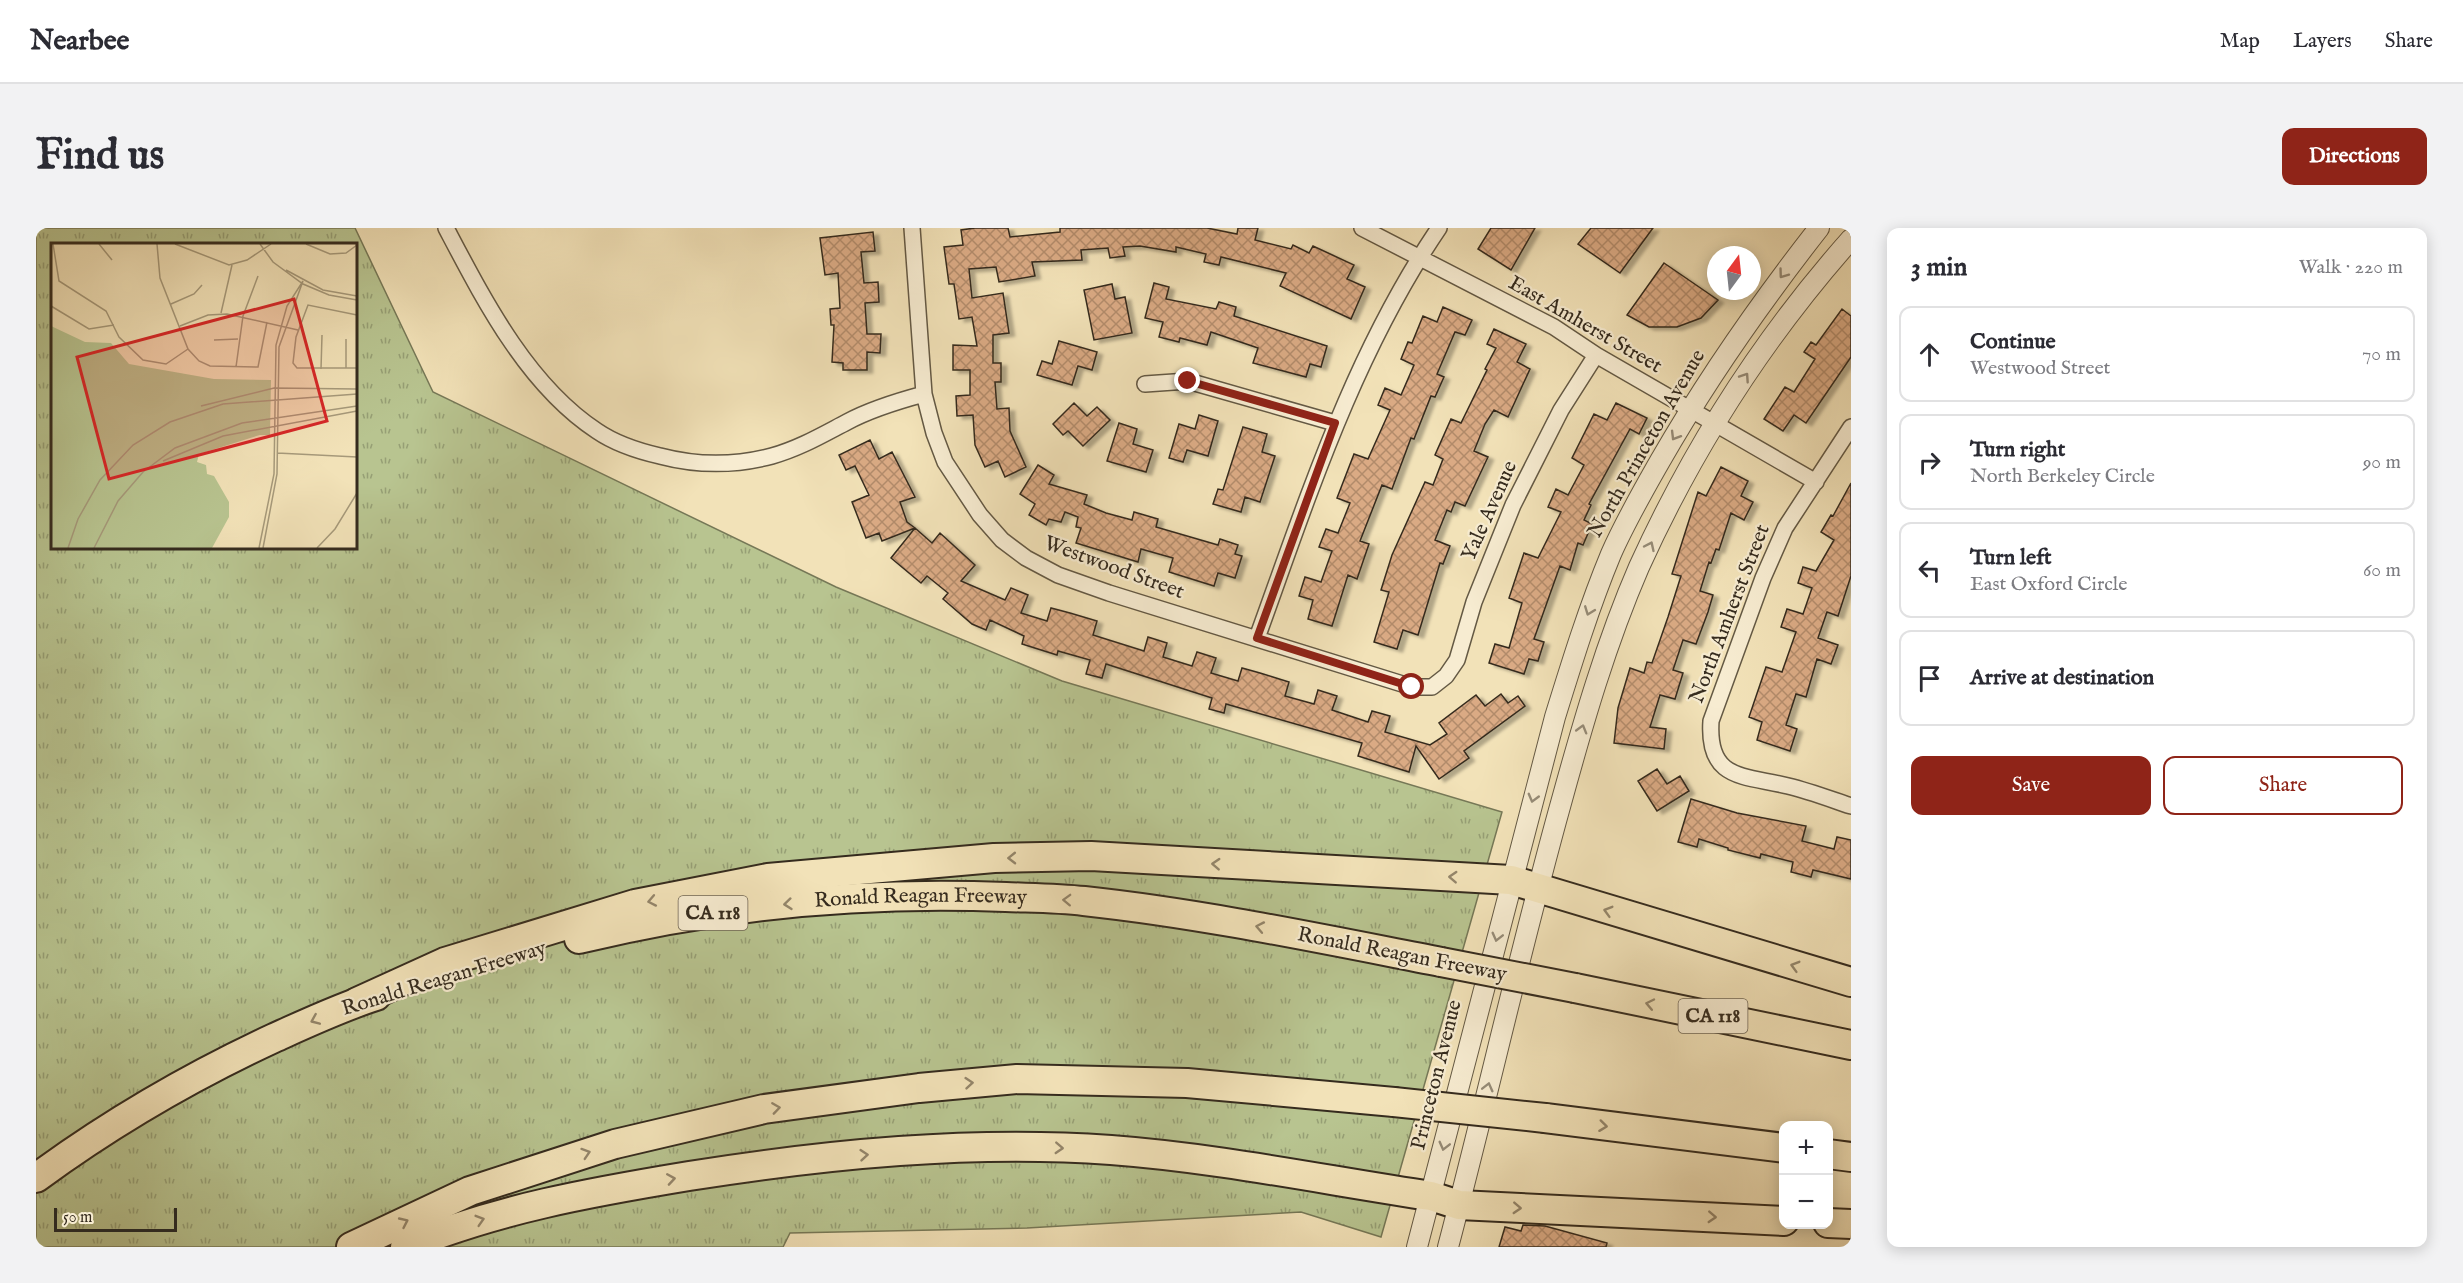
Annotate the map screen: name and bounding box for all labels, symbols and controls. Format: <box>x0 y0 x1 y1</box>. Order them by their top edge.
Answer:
text: Nearbee <box>30 24 129 59</box>
text: Map <box>2220 28 2260 55</box>
text: Layers <box>2293 28 2352 55</box>
text: Share <box>2385 28 2433 55</box>
button: Directions <box>2282 128 2427 185</box>
text: Find us <box>36 130 164 183</box>
inset map <box>51 243 357 549</box>
north arrow <box>1707 246 1761 300</box>
text: 3 min <box>1911 251 1967 284</box>
text: Walk · 220 m <box>2299 255 2403 280</box>
one-way arrow <box>1779 267 1790 278</box>
street label: East Amherst Street <box>1503 270 1667 380</box>
text: Continue <box>1970 328 2056 356</box>
icon: ahead <box>1913 338 1946 371</box>
text: 70 m <box>2362 342 2401 367</box>
street label: North Princeton Avenue <box>1582 345 1712 543</box>
text: Westwood Street <box>1970 356 2110 381</box>
route end <box>1174 367 1200 393</box>
one-way arrow <box>1738 372 1749 383</box>
one-way arrow <box>1671 430 1682 440</box>
text: Turn right <box>1970 436 2065 464</box>
icon: right <box>1913 446 1946 479</box>
text: 90 m <box>2363 450 2401 475</box>
street label: Yale Avenue <box>1456 456 1524 565</box>
text: North Berkeley Circle <box>1970 464 2155 489</box>
street label: North Amherst Street <box>1683 521 1777 707</box>
street label: Westwood Street <box>1040 530 1188 606</box>
one-way arrow <box>1642 542 1654 553</box>
text: Turn left <box>1970 544 2052 572</box>
icon: left <box>1913 554 1946 587</box>
text: 60 m <box>2363 558 2401 583</box>
text: East Oxford Circle <box>1970 572 2127 597</box>
one-way arrow <box>1584 605 1596 616</box>
icon: arrive <box>1913 662 1946 695</box>
text: Arrive at destination <box>1970 664 2154 692</box>
route start <box>1398 673 1424 699</box>
one-way arrow <box>1575 724 1587 735</box>
button: Save <box>1911 756 2151 815</box>
button: Share <box>2163 756 2403 815</box>
one-way arrow <box>1528 793 1541 803</box>
one-way arrow <box>1007 852 1016 864</box>
one-way arrow <box>1212 857 1221 870</box>
one-way arrow <box>1449 870 1458 883</box>
street label: Ronald Reagan Freeway <box>813 882 1028 914</box>
one-way arrow <box>647 894 657 907</box>
one-way arrow <box>1062 894 1071 906</box>
road number: CA 118 <box>678 896 748 930</box>
one-way arrow <box>784 898 793 910</box>
one-way arrow <box>1603 906 1614 918</box>
one-way arrow <box>1255 921 1265 934</box>
street label: Ronald Reagan Freeway <box>1295 921 1510 989</box>
one-way arrow <box>1492 932 1505 942</box>
street label: Ronald Reagan Freeway <box>338 935 550 1023</box>
one-way arrow <box>1790 961 1801 973</box>
street label: Princeton Avenue <box>1405 997 1469 1153</box>
one-way arrow <box>1645 998 1655 1011</box>
road number: CA 118 <box>1678 999 1748 1033</box>
one-way arrow <box>310 1013 321 1025</box>
one-way arrow <box>965 1077 974 1090</box>
one-way arrow <box>1480 1083 1493 1093</box>
one-way arrow <box>771 1102 781 1114</box>
one-way arrow <box>1599 1119 1608 1131</box>
map controls <box>1779 1121 1833 1229</box>
button: + <box>1779 1121 1833 1175</box>
one-way arrow <box>1439 1140 1451 1151</box>
one-way arrow <box>1054 1141 1063 1154</box>
one-way arrow <box>580 1148 591 1160</box>
one-way arrow <box>859 1149 869 1162</box>
one-way arrow <box>666 1174 675 1186</box>
button: − <box>1779 1175 1833 1229</box>
one-way arrow <box>1513 1202 1522 1215</box>
scale bar <box>54 1205 177 1232</box>
text: 50 m <box>63 1208 92 1228</box>
one-way arrow <box>1707 1211 1716 1224</box>
one-way arrow <box>474 1215 485 1227</box>
one-way arrow <box>398 1218 409 1230</box>

